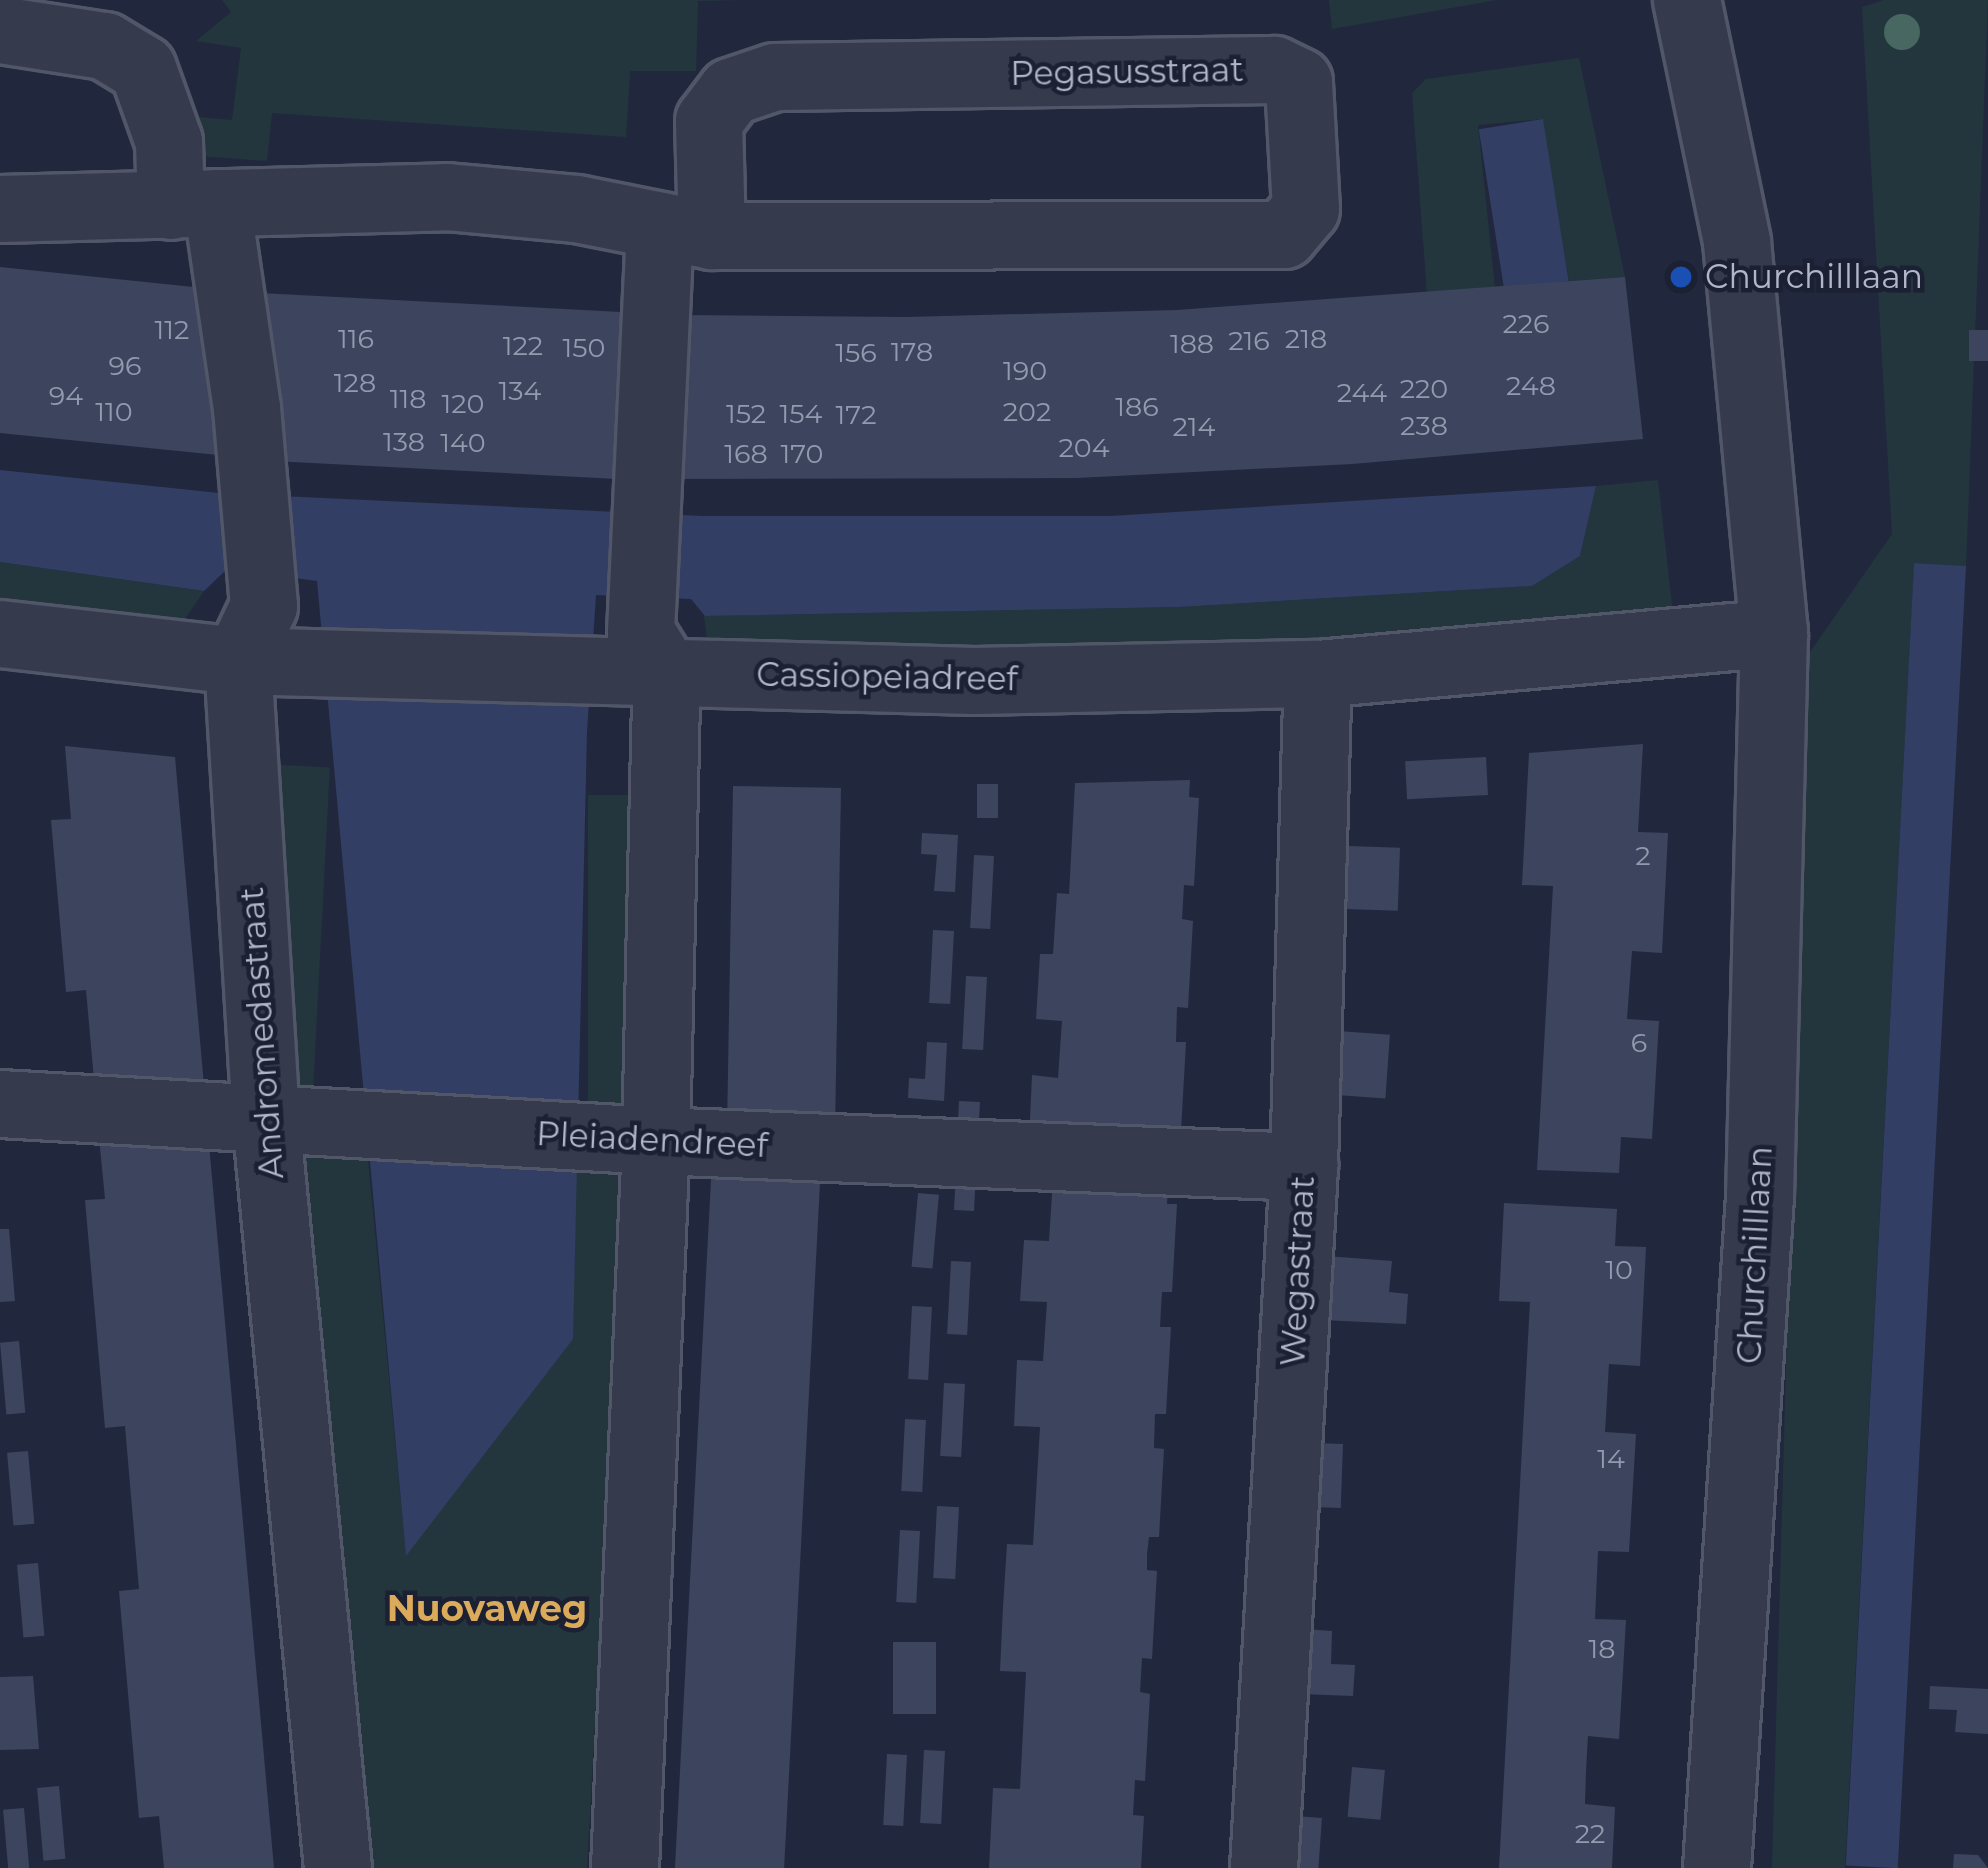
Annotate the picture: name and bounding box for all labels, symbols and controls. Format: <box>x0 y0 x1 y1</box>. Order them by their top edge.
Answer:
street label: Pegasusstraat <box>1010 50 1244 94</box>
place label: Churchilllaan <box>1705 257 1923 297</box>
marker: Churchilllaan <box>1668 264 1694 290</box>
house number: 226 <box>1502 308 1550 340</box>
house number: 112 <box>155 314 189 346</box>
house number: 116 <box>338 323 374 355</box>
house number: 218 <box>1285 323 1327 355</box>
house number: 216 <box>1228 325 1270 357</box>
house number: 188 <box>1170 328 1214 360</box>
house number: 122 <box>503 330 543 362</box>
house number: 150 <box>563 332 605 364</box>
house number: 178 <box>891 336 933 368</box>
house number: 156 <box>835 337 877 369</box>
house number: 96 <box>109 350 141 382</box>
house number: 190 <box>1003 355 1047 387</box>
house number: 128 <box>334 367 376 399</box>
house number: 248 <box>1506 370 1556 402</box>
house number: 220 <box>1400 373 1448 405</box>
house number: 134 <box>499 375 541 407</box>
house number: 244 <box>1337 377 1387 409</box>
house number: 94 <box>49 380 83 412</box>
house number: 118 <box>390 383 426 415</box>
house number: 120 <box>442 388 484 420</box>
house number: 186 <box>1115 391 1159 423</box>
house number: 110 <box>95 396 133 428</box>
house number: 202 <box>1003 396 1051 428</box>
house number: 152 <box>726 398 766 430</box>
house number: 154 <box>780 398 822 430</box>
house number: 172 <box>836 399 876 431</box>
house number: 238 <box>1400 410 1448 442</box>
house number: 214 <box>1173 411 1215 443</box>
house number: 138 <box>383 426 425 458</box>
house number: 140 <box>440 427 486 459</box>
house number: 204 <box>1059 432 1109 464</box>
house number: 168 <box>724 438 768 470</box>
house number: 170 <box>781 438 823 470</box>
street label: Cassiopeiadreef <box>756 655 1018 699</box>
house number: 2 <box>1635 840 1651 872</box>
street label: Andromedastraat <box>232 886 292 1180</box>
house number: 6 <box>1631 1027 1647 1059</box>
street label: Pleiadendreef <box>535 1114 769 1166</box>
street label: Churchilllaan <box>1730 1145 1780 1365</box>
street label: Wegastraat <box>1273 1175 1323 1367</box>
house number: 10 <box>1605 1254 1633 1286</box>
house number: 14 <box>1597 1443 1625 1475</box>
district label: Nuovaweg <box>387 1587 587 1631</box>
house number: 18 <box>1589 1633 1615 1665</box>
house number: 22 <box>1575 1818 1605 1850</box>

